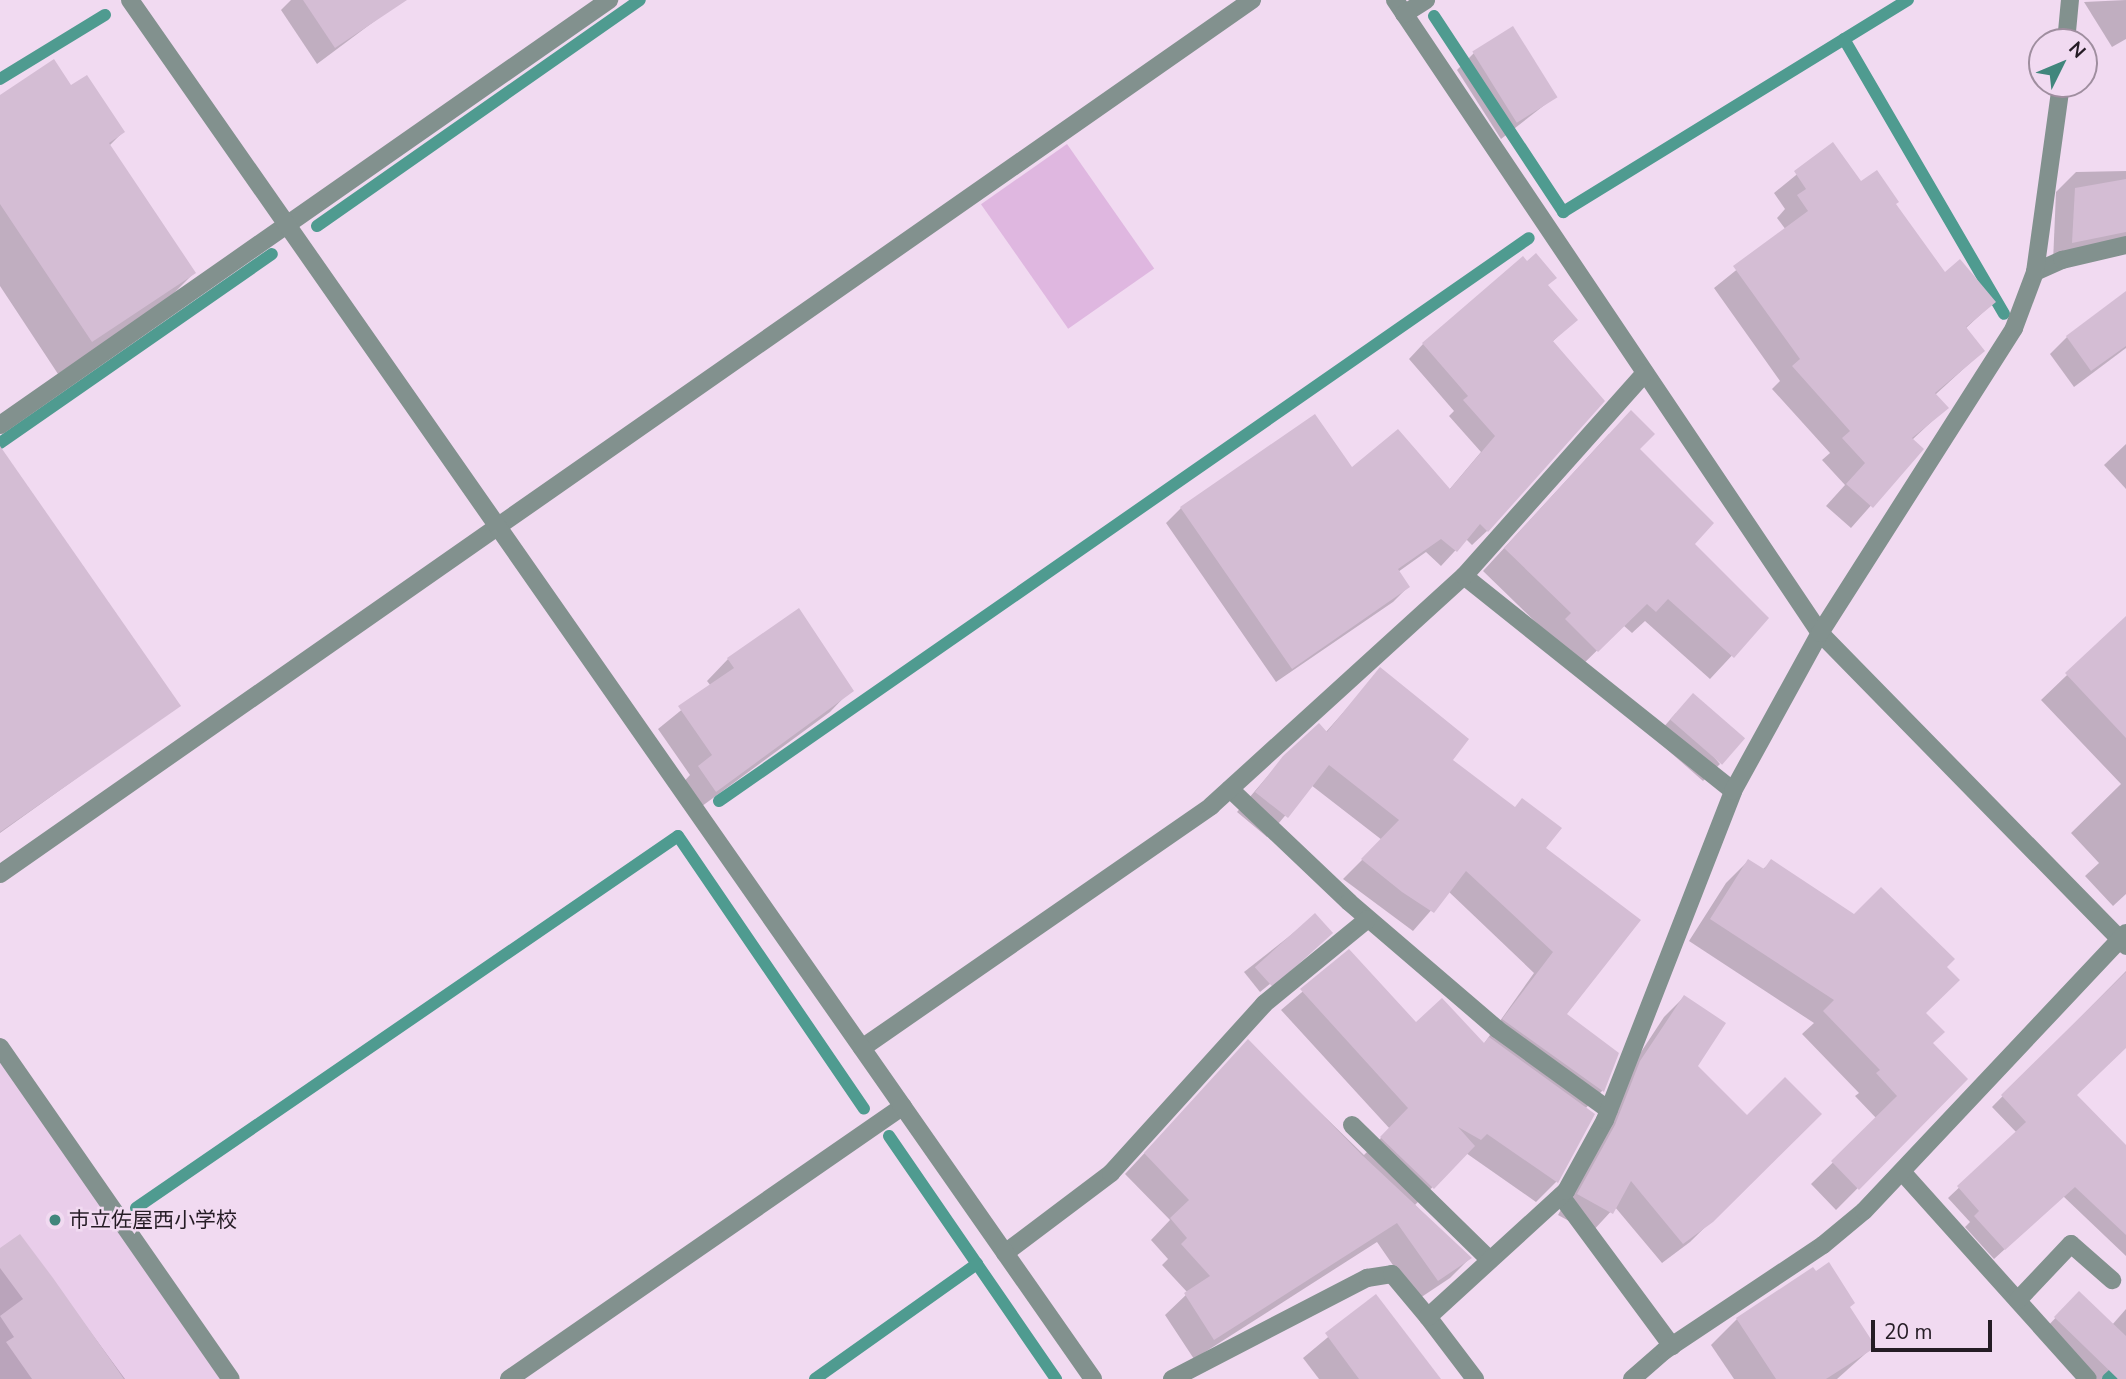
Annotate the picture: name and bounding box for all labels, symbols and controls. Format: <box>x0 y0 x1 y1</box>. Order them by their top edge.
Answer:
north arrow <box>2028 28 2098 98</box>
text: N <box>2063 36 2091 64</box>
place label: 市立佐屋西小学校 <box>69 1207 237 1233</box>
marker: 市立佐屋西小学校 <box>47 1212 63 1228</box>
scale bar <box>1874 1306 1995 1350</box>
text: 20 m <box>1884 1318 1933 1346</box>

